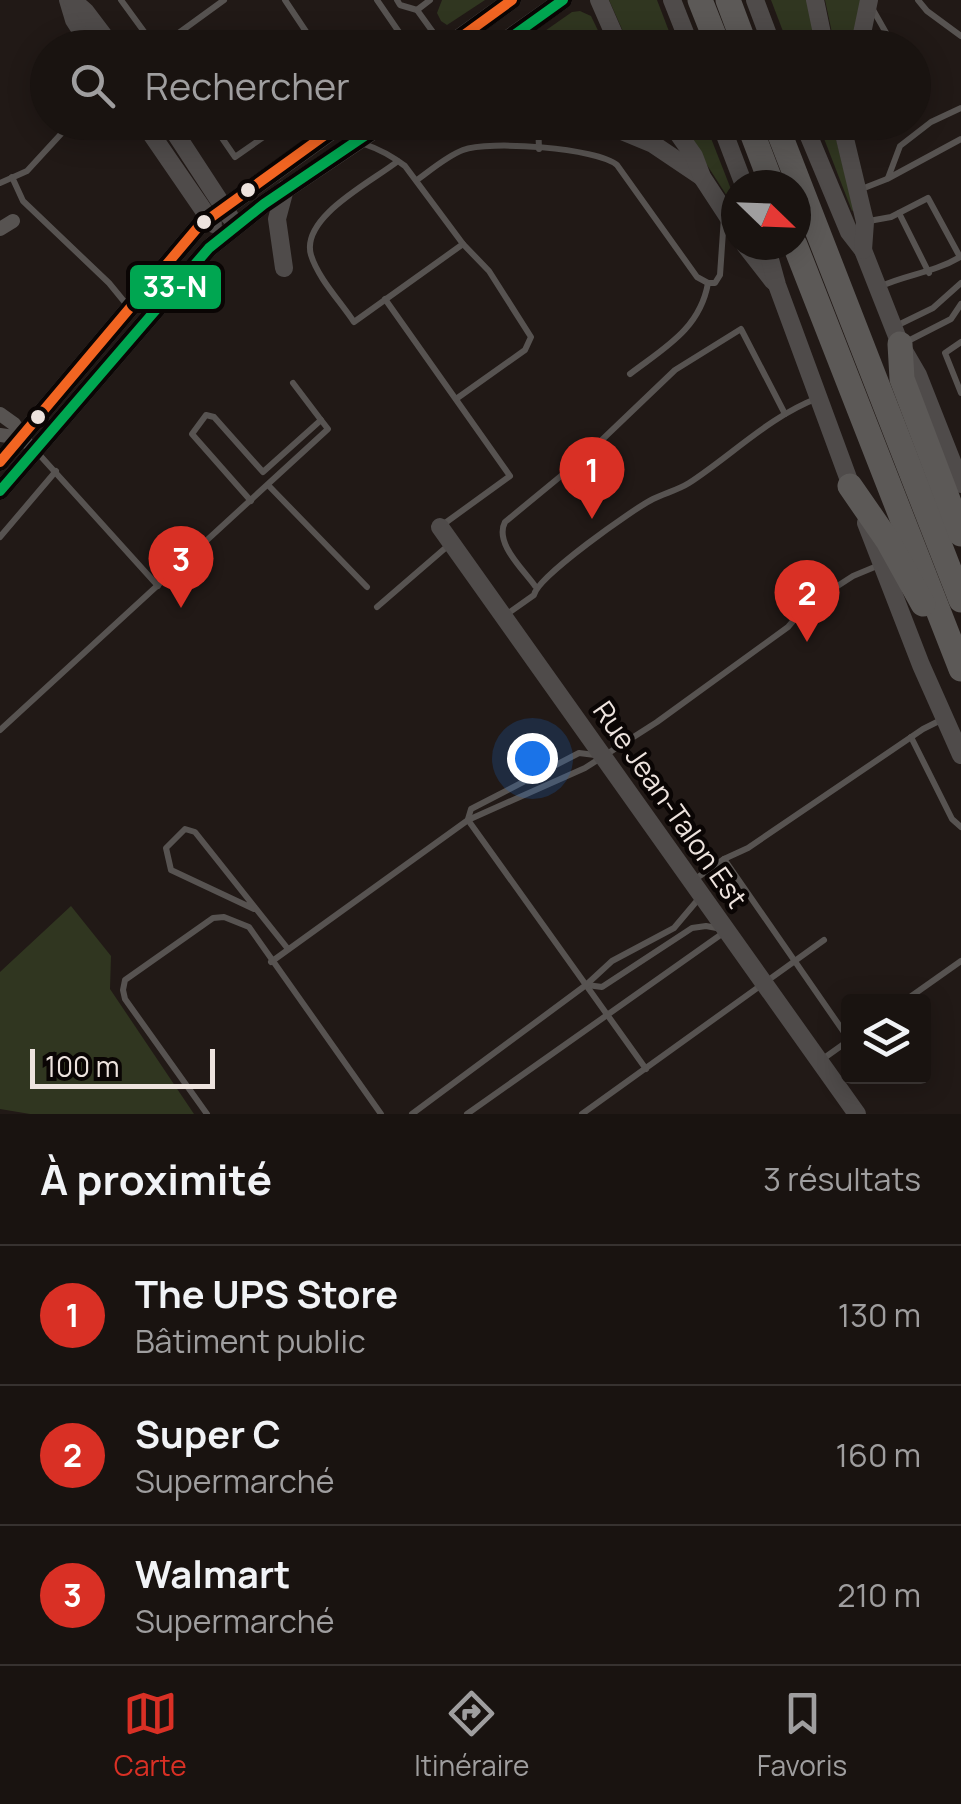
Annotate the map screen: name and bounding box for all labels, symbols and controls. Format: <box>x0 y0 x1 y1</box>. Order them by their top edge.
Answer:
search box <box>30 30 931 140</box>
icon: search <box>65 58 120 113</box>
text: Rechercher <box>145 59 350 111</box>
north arrow <box>721 170 811 260</box>
unlabelled marker <box>238 180 258 200</box>
unlabelled marker <box>194 212 214 232</box>
line badge: 33-N <box>128 263 223 311</box>
text: 33-N <box>143 267 207 305</box>
unlabelled marker <box>28 407 48 427</box>
pin: 1 <box>560 436 624 519</box>
pin: 3 <box>148 526 214 608</box>
pin: 2 <box>774 560 840 642</box>
street label: Rue Jean-Talon Est <box>585 693 757 915</box>
your location <box>507 733 558 784</box>
map controls <box>841 994 931 1084</box>
button: layers <box>841 994 931 1084</box>
scale bar <box>30 1044 215 1088</box>
text: 100 m <box>45 1047 119 1085</box>
text: À proximité <box>40 1150 272 1208</box>
text: 3 résultats <box>763 1157 921 1201</box>
text: The UPS Store <box>135 1267 398 1319</box>
text: 1 <box>65 1293 80 1337</box>
text: 130 m <box>838 1293 921 1337</box>
text: Bâtiment public <box>135 1319 366 1363</box>
text: Super C <box>135 1407 281 1459</box>
text: 2 <box>63 1433 82 1477</box>
text: 160 m <box>836 1433 921 1477</box>
text: Supermarché <box>135 1459 334 1503</box>
text: Walmart <box>135 1547 291 1599</box>
text: 3 <box>63 1573 82 1617</box>
text: 210 m <box>837 1573 921 1617</box>
text: Supermarché <box>135 1599 334 1643</box>
tab: Carte <box>114 1686 187 1784</box>
tab: Itinéraire <box>414 1686 529 1784</box>
tab: Favoris <box>757 1686 847 1784</box>

